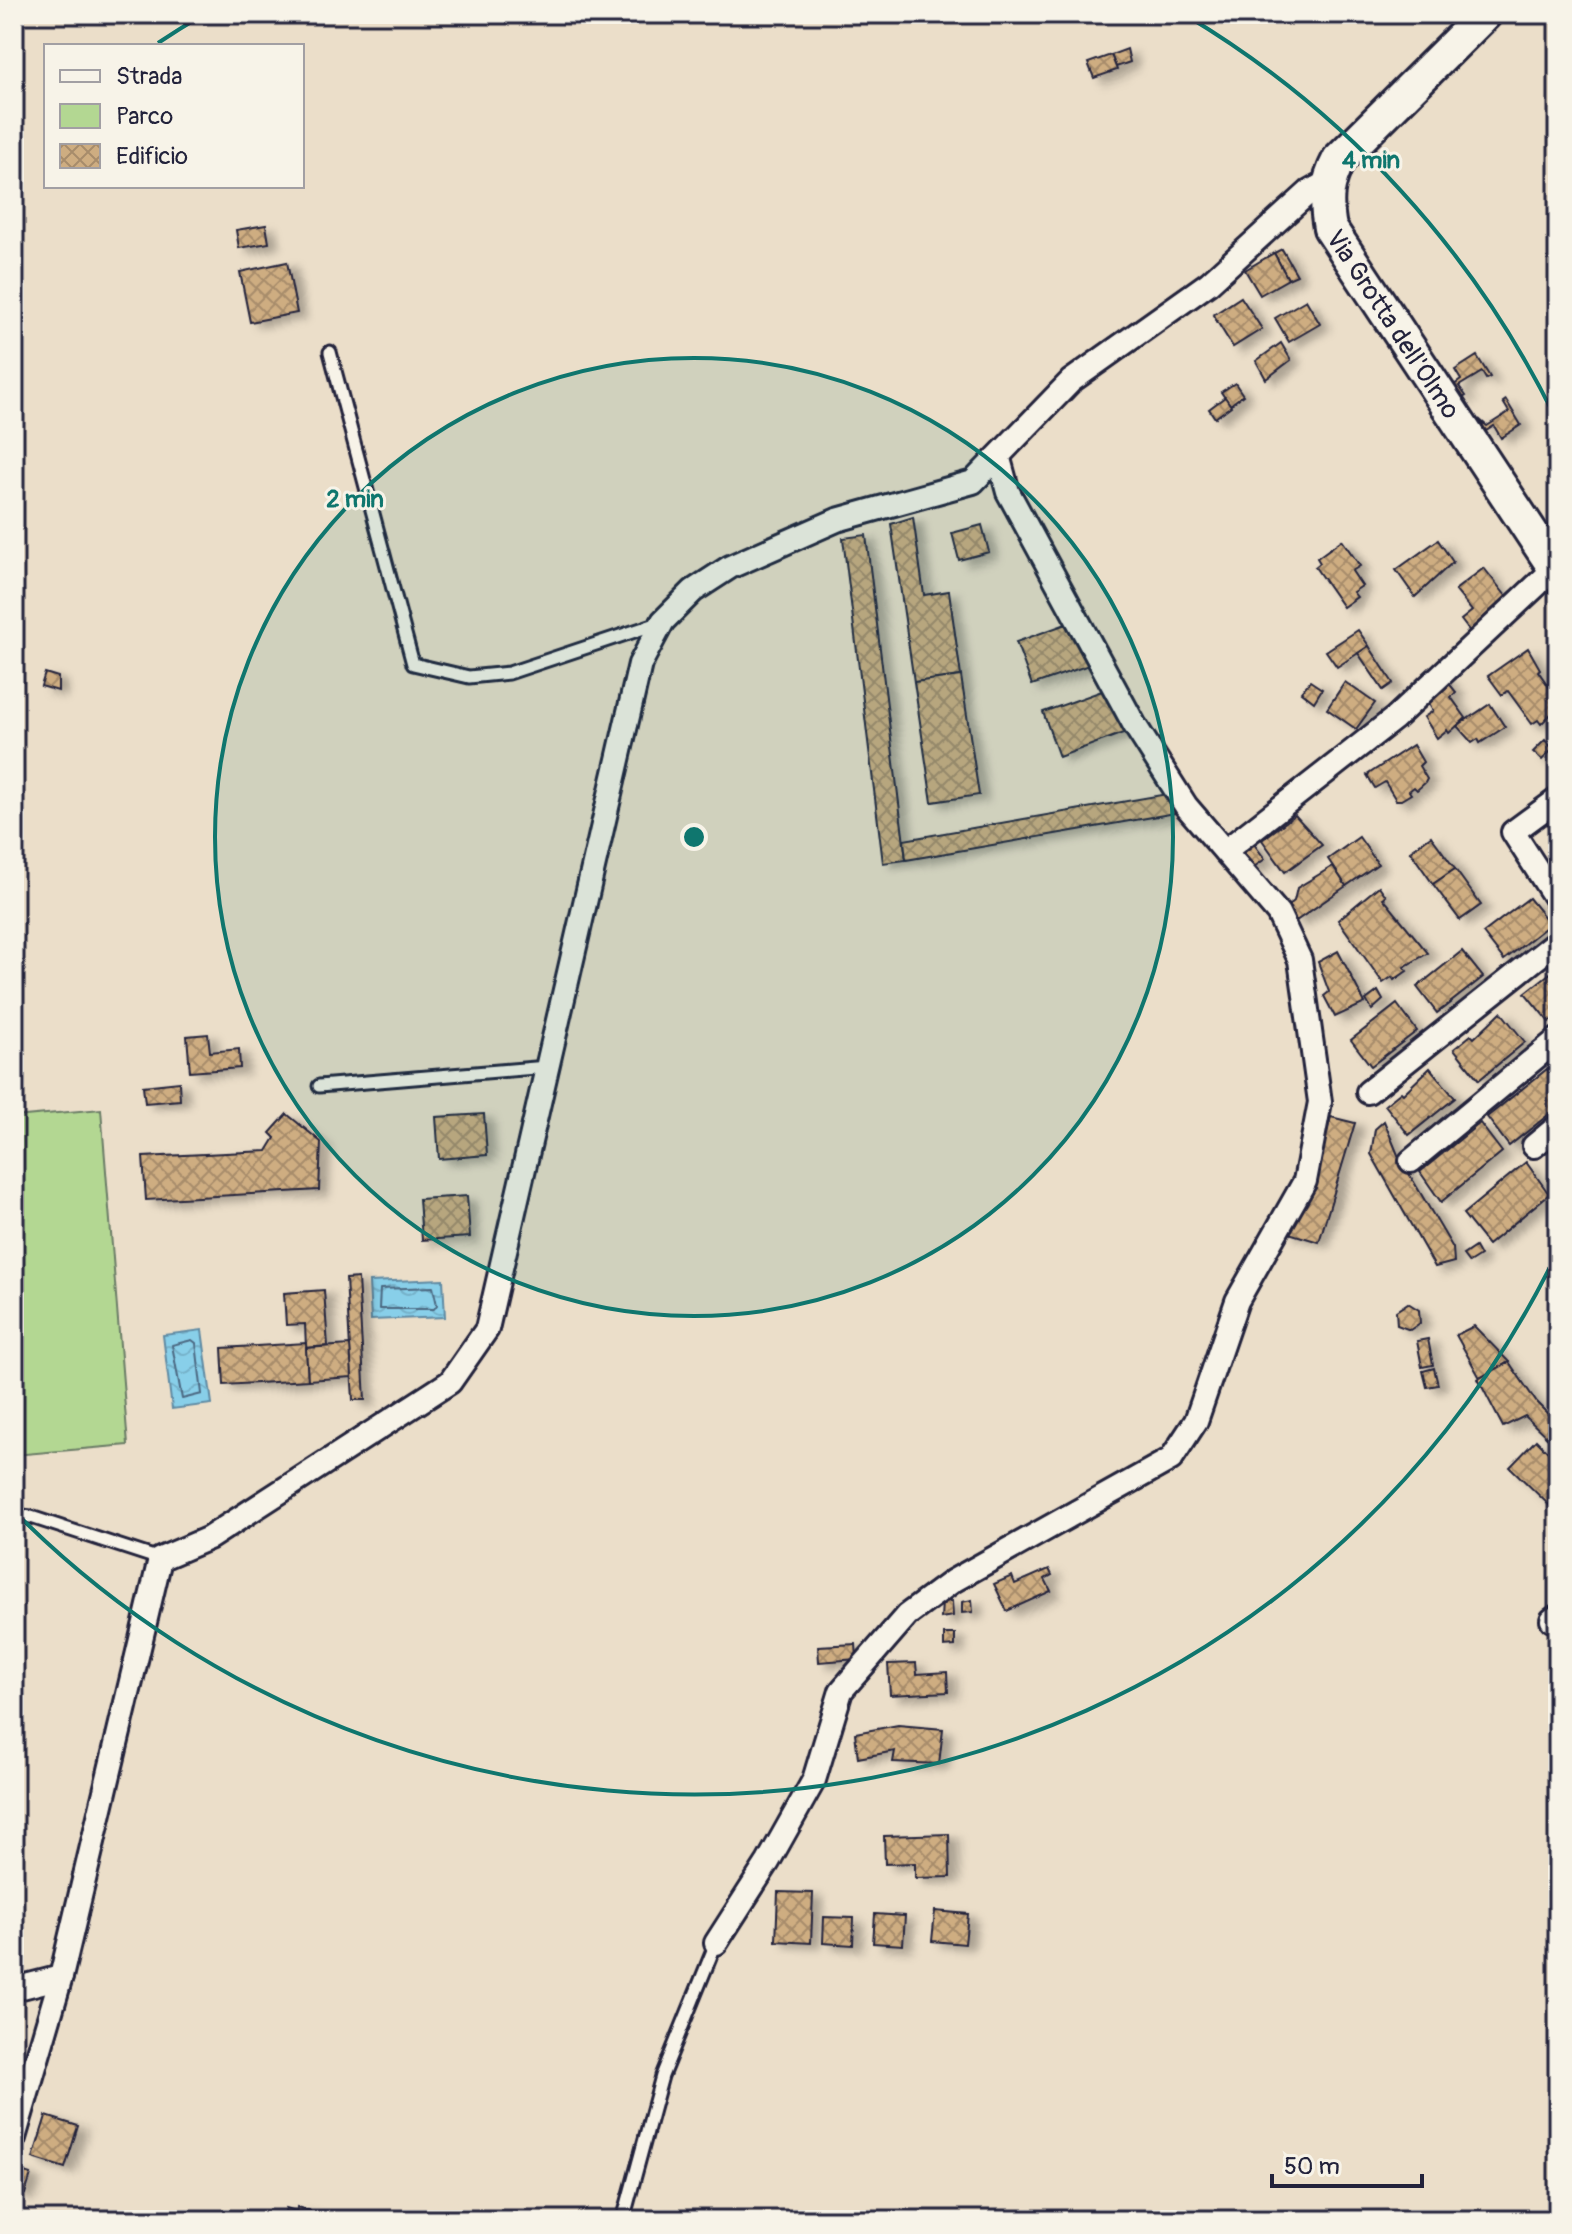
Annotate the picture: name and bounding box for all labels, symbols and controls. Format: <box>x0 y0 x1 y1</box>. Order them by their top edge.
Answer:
legend <box>44 44 304 188</box>
text: Strada <box>116 62 182 91</box>
text: Parco <box>116 102 173 131</box>
text: Edificio <box>116 142 188 171</box>
text: 4 min <box>1342 146 1400 175</box>
street label: Via Grotta dell'Olmo <box>1319 224 1467 425</box>
text: 2 min <box>326 485 384 514</box>
centre of rings <box>680 823 708 851</box>
scale bar <box>1272 2138 1422 2188</box>
text: 50 m <box>1284 2152 1340 2181</box>

